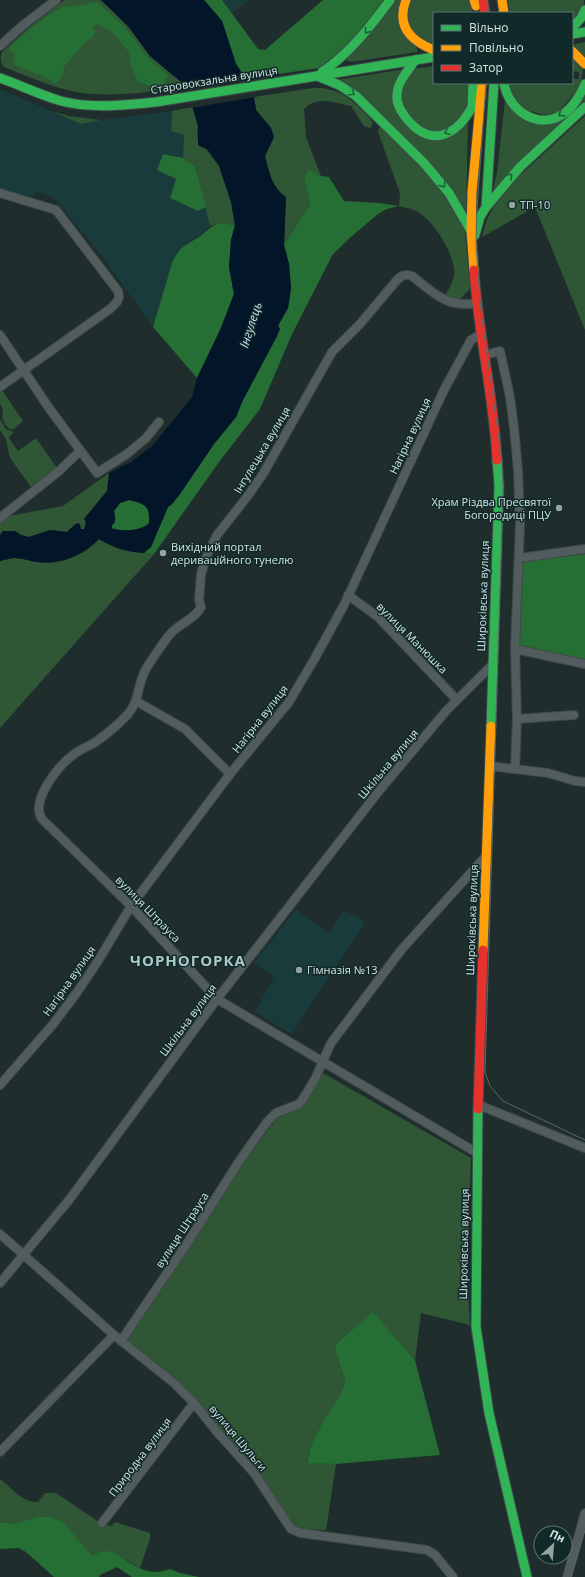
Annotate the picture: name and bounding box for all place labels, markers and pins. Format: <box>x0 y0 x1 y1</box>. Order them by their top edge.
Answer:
place label: ТП-10 <box>520 197 550 212</box>
marker: ТП-10 <box>507 200 517 210</box>
place label: Храм Різдва Пресвятої Богородиці ПЦУ <box>431 494 551 522</box>
marker: Храм Різдва Пресвятої Богородиці ПЦУ <box>554 503 564 513</box>
place label: Вихідний портал дериваційного тунелю <box>171 539 293 567</box>
marker: Вихідний портал дериваційного тунелю <box>158 548 168 558</box>
place label: Гімназія №13 <box>307 962 377 977</box>
marker: Гімназія №13 <box>294 965 304 975</box>

